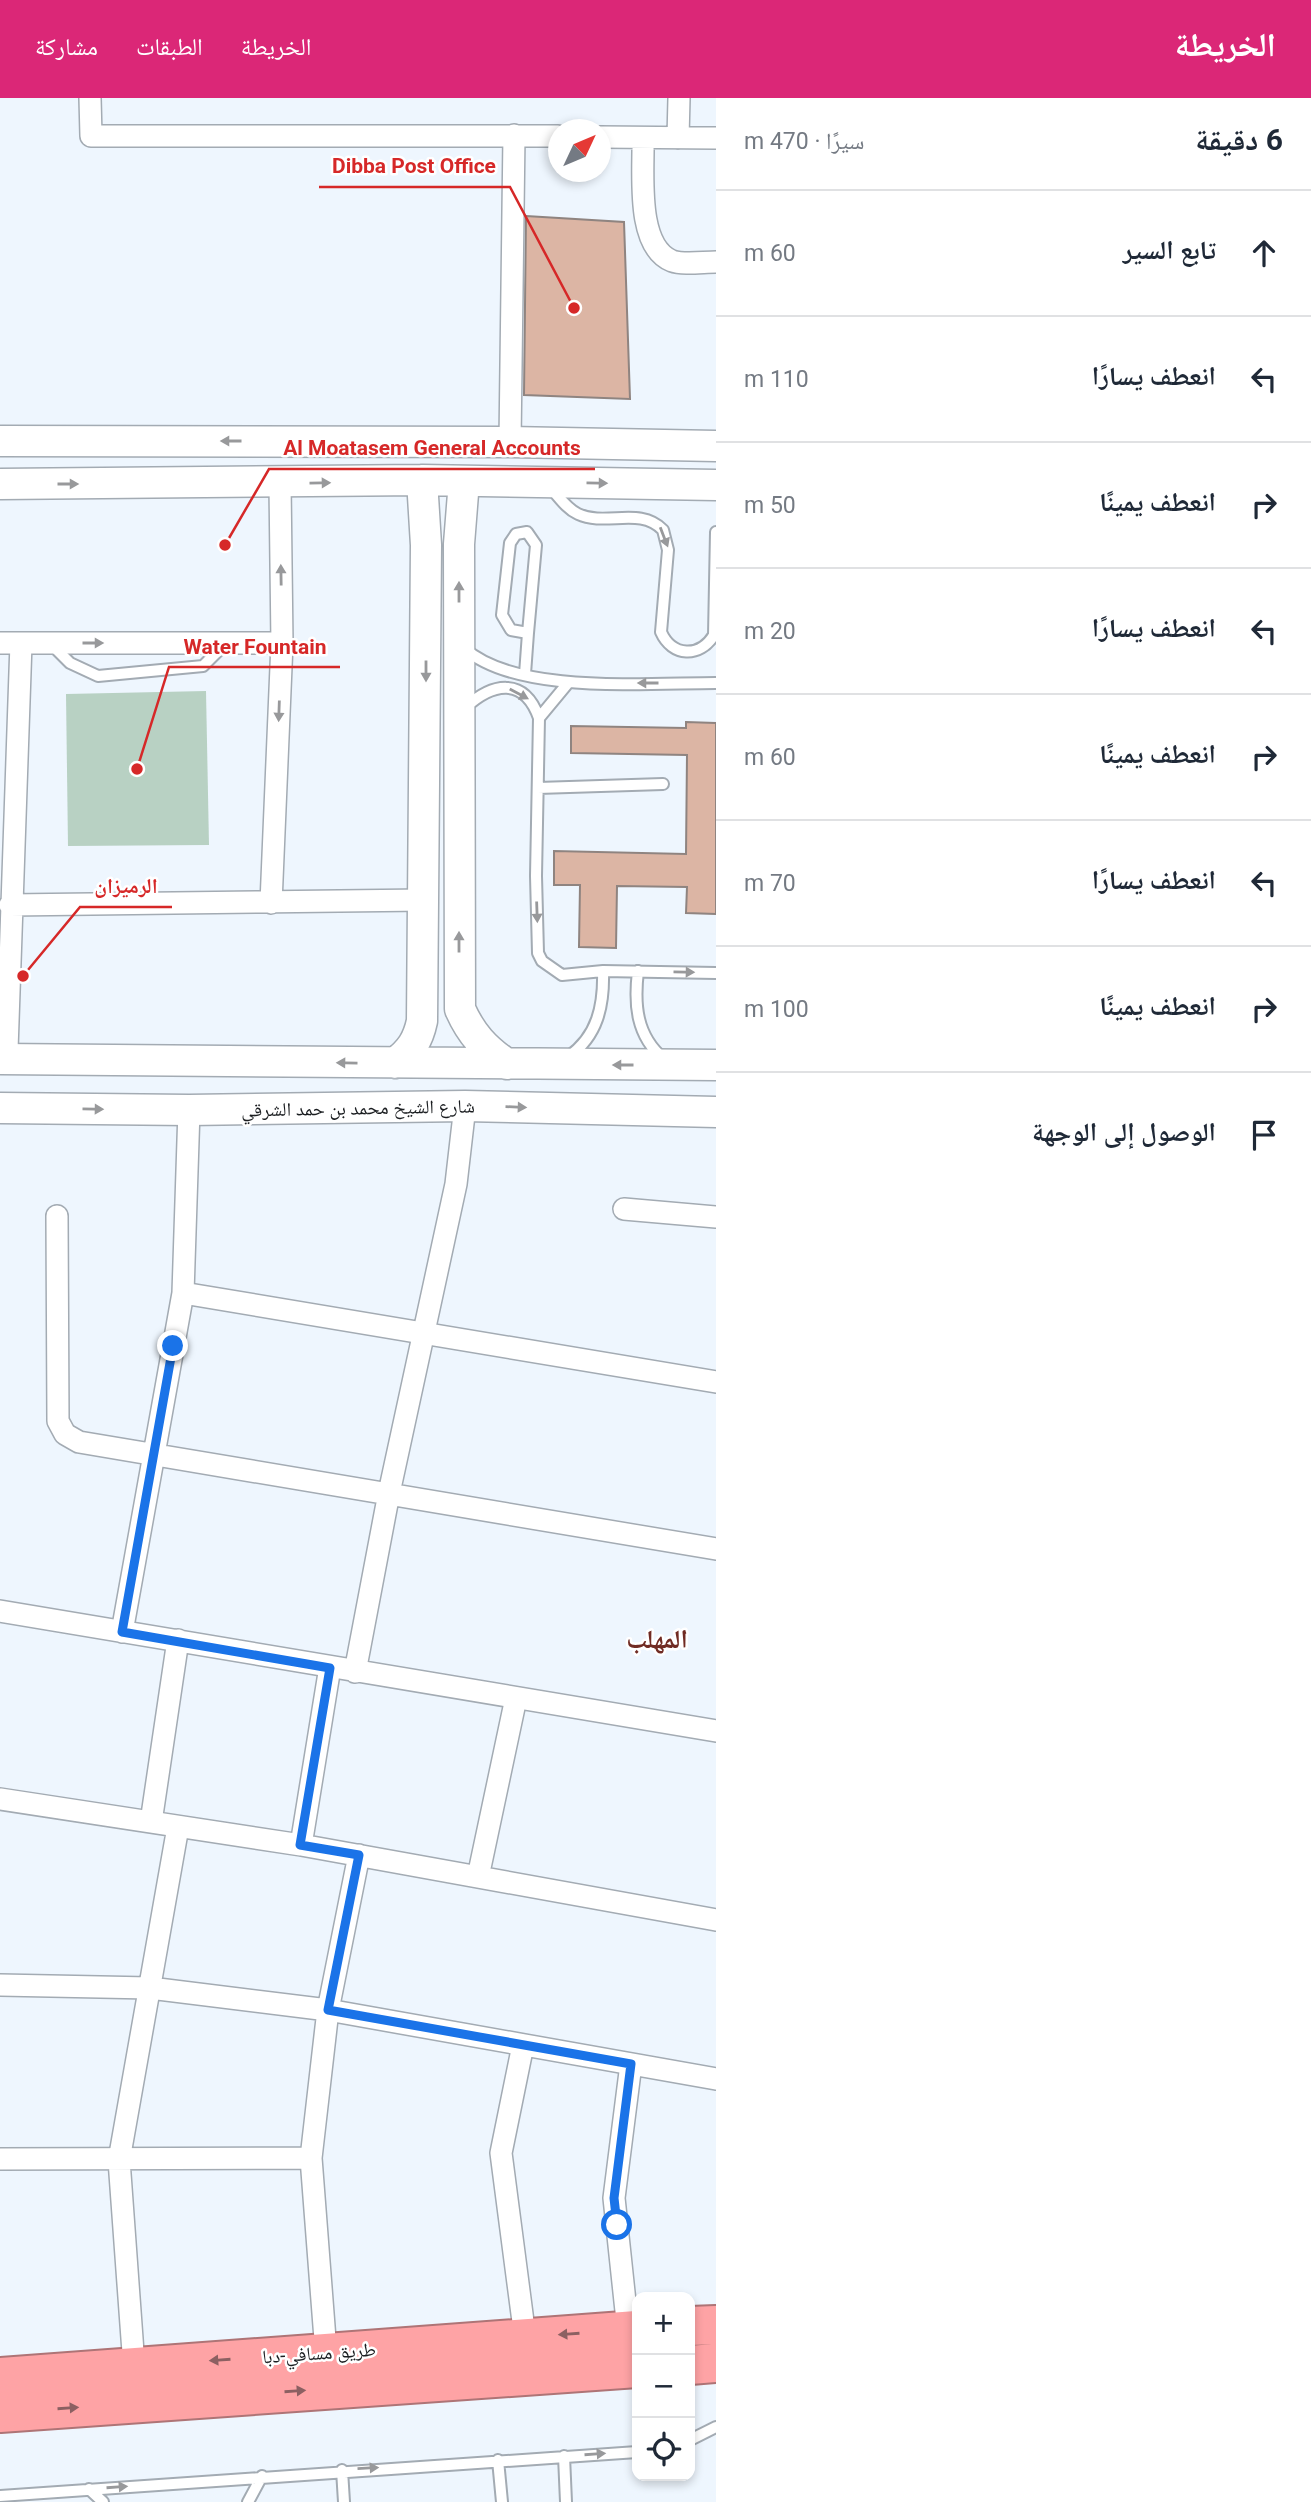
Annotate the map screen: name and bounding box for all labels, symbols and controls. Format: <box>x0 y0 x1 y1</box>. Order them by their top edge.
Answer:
text: الخريطة <box>1175 25 1276 64</box>
text: مشاركة <box>35 33 98 61</box>
text: الطبقات <box>136 33 203 61</box>
text: الخريطة <box>241 33 311 61</box>
north arrow <box>548 119 611 182</box>
text: 6 دقيقة <box>1195 122 1283 157</box>
text: سيرًا · 470 m <box>744 128 864 155</box>
callout: Dibba Post Office <box>319 145 510 187</box>
text: Dibba Post Office <box>332 154 496 178</box>
icon: ahead <box>1245 234 1283 272</box>
text: تابع السير <box>1123 235 1216 265</box>
text: 60 m <box>744 240 796 267</box>
icon: left <box>1245 360 1283 398</box>
text: انعطف يسارًا <box>1092 361 1216 391</box>
text: 110 m <box>744 366 809 393</box>
callout: Al Moatasem General Accounts <box>269 427 595 469</box>
one-way arrow <box>220 435 242 447</box>
text: Al Moatasem General Accounts <box>283 436 581 460</box>
one-way arrow <box>309 477 331 489</box>
one-way arrow <box>586 477 608 489</box>
one-way arrow <box>57 478 79 490</box>
icon: right <box>1245 486 1283 524</box>
text: انعطف يمينًا <box>1099 487 1216 517</box>
text: 50 m <box>744 492 796 519</box>
one-way arrow <box>658 527 669 548</box>
one-way arrow <box>275 563 287 585</box>
one-way arrow <box>453 581 465 603</box>
icon: left <box>1245 612 1283 650</box>
text: انعطف يسارًا <box>1092 613 1216 643</box>
text: 20 m <box>744 618 796 645</box>
callout: Water Fountain <box>169 625 340 667</box>
text: Water Fountain <box>183 635 327 659</box>
one-way arrow <box>82 637 104 649</box>
one-way arrow <box>420 660 432 682</box>
one-way arrow <box>637 677 659 689</box>
one-way arrow <box>509 687 529 699</box>
one-way arrow <box>273 700 284 722</box>
icon: right <box>1245 738 1283 776</box>
text: انعطف يمينًا <box>1099 739 1216 769</box>
text: 60 m <box>744 744 796 771</box>
icon: left <box>1245 864 1283 902</box>
callout: الرميزان <box>80 865 172 907</box>
text: انعطف يسارًا <box>1092 865 1216 895</box>
text: 70 m <box>744 870 796 897</box>
text: الرميزان <box>94 874 158 898</box>
one-way arrow <box>532 901 543 923</box>
one-way arrow <box>453 931 465 953</box>
one-way arrow <box>673 966 695 978</box>
icon: right <box>1245 990 1283 1028</box>
text: انعطف يمينًا <box>1099 991 1216 1021</box>
text: 100 m <box>744 996 809 1023</box>
one-way arrow <box>336 1057 358 1069</box>
one-way arrow <box>612 1059 634 1070</box>
street label: شارع الشيخ محمد بن حمد الشرقي <box>241 1094 475 1125</box>
one-way arrow <box>505 1101 527 1113</box>
one-way arrow <box>82 1103 104 1115</box>
icon: arrive <box>1245 1116 1283 1154</box>
text: الوصول إلى الوجهة <box>1032 1117 1216 1147</box>
route end <box>157 1330 188 1361</box>
district label: المهلب <box>626 1624 688 1654</box>
route start <box>601 2209 632 2240</box>
map controls <box>632 2292 695 2481</box>
button: + <box>632 2292 695 2355</box>
one-way arrow <box>558 2329 580 2340</box>
street label: طريق مسافي-دبا <box>261 2338 377 2372</box>
one-way arrow <box>209 2355 231 2366</box>
button: − <box>632 2355 695 2418</box>
one-way arrow <box>284 2386 306 2397</box>
one-way arrow <box>57 2402 79 2413</box>
button: locate <box>632 2418 695 2481</box>
one-way arrow <box>585 2449 607 2460</box>
one-way arrow <box>357 2463 379 2474</box>
one-way arrow <box>106 2481 128 2492</box>

